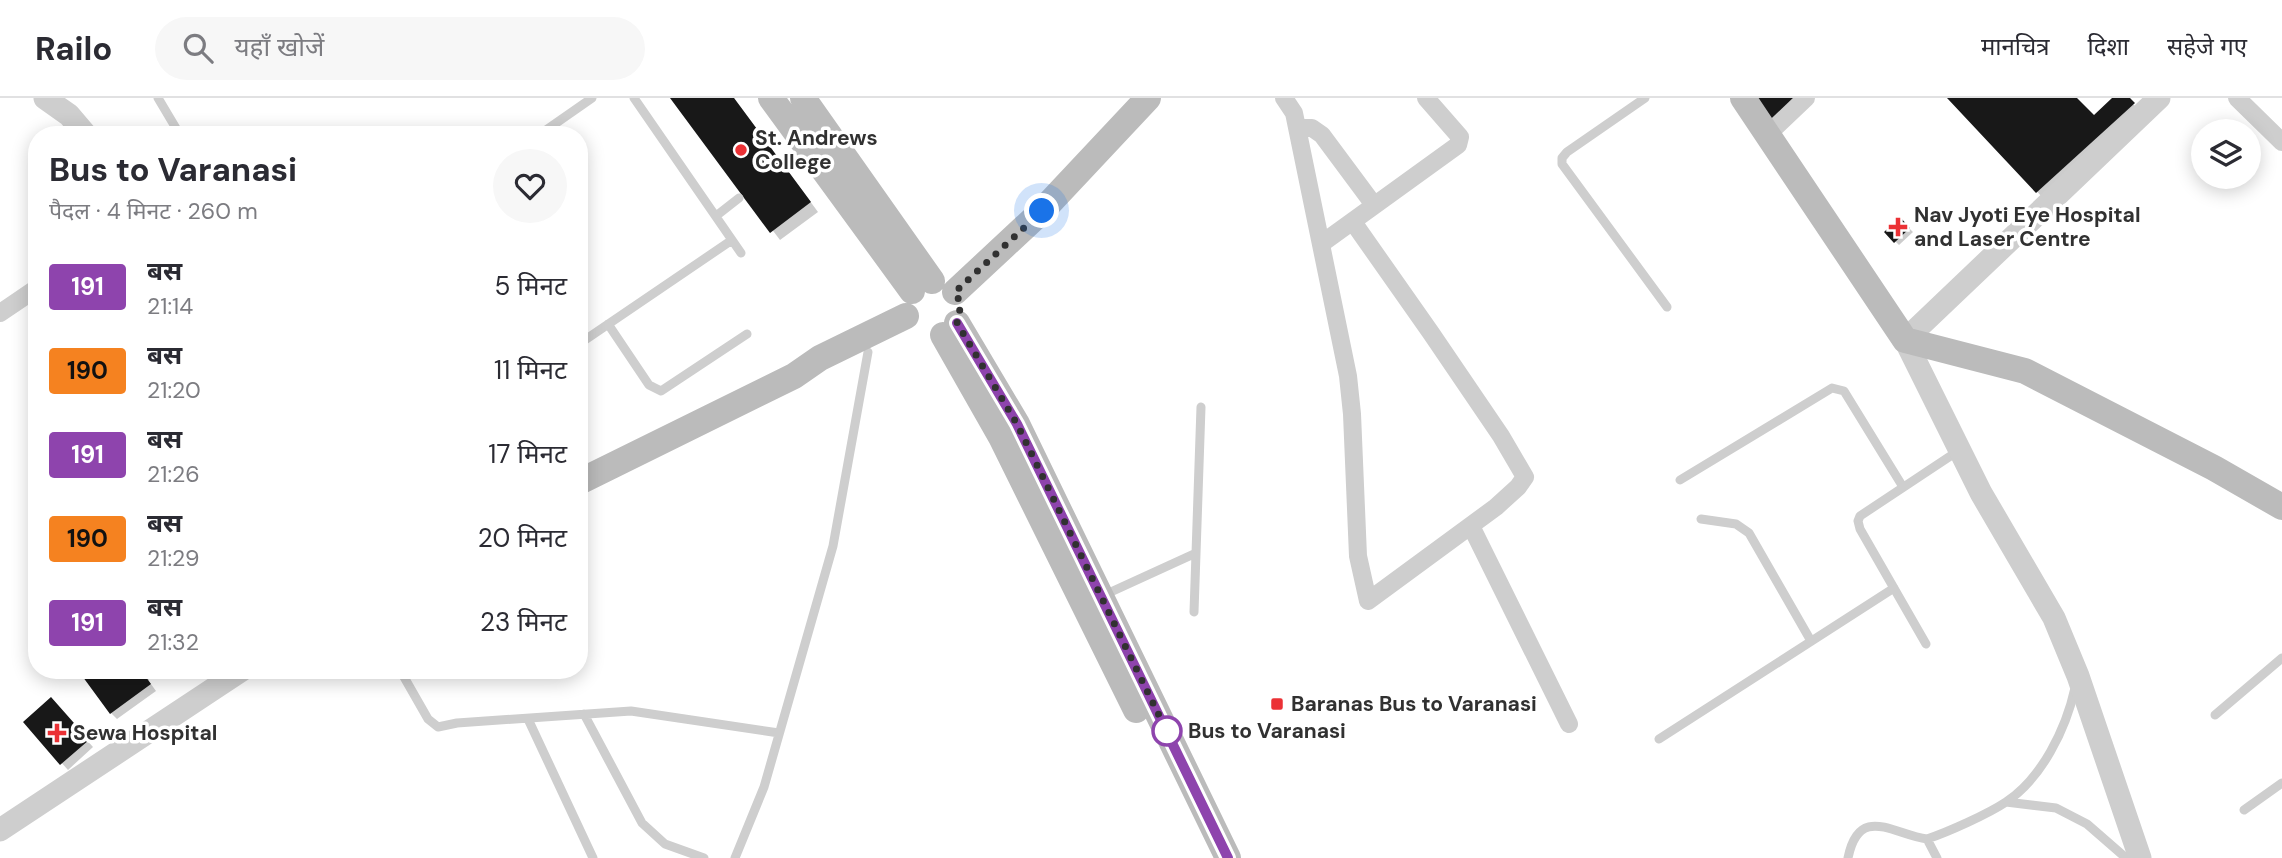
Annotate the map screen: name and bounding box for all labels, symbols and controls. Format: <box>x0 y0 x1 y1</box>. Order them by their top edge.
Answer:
search box <box>155 17 645 80</box>
text: Railo <box>35 27 113 70</box>
icon: search <box>179 29 217 67</box>
text: यहाँ खोजें <box>235 30 324 64</box>
text: मानचित्र <box>1981 31 2050 62</box>
text: दिशा <box>2088 31 2129 62</box>
text: सहेजे गए <box>2167 31 2247 62</box>
map controls <box>2191 119 2261 189</box>
button: layers <box>2191 119 2261 189</box>
place label: St. Andrews College <box>755 124 878 176</box>
marker: St. Andrews College <box>733 142 749 158</box>
text: Bus to Varanasi <box>49 148 297 191</box>
button: heart <box>493 149 567 223</box>
your location <box>1024 193 1059 228</box>
text: पैदल · 4 मिनट · 260 m <box>49 196 258 226</box>
place label: Nav Jyoti Eye Hospital and Laser Centre <box>1914 201 2141 253</box>
marker: Nav Jyoti Eye Hospital and Laser Centre <box>1888 217 1908 237</box>
text: बस <box>147 254 182 288</box>
text: 5 मिनट <box>494 269 567 303</box>
text: 191 <box>71 271 104 302</box>
text: 21:14 <box>147 291 193 321</box>
text: बस <box>147 338 182 372</box>
text: 11 मिनट <box>494 353 567 387</box>
text: 190 <box>67 355 108 386</box>
text: 21:20 <box>147 375 201 405</box>
text: बस <box>147 422 182 456</box>
text: 17 मिनट <box>488 437 567 471</box>
text: 191 <box>71 439 104 470</box>
text: 21:26 <box>147 459 200 489</box>
text: बस <box>147 506 182 540</box>
text: 20 मिनट <box>478 521 567 555</box>
text: 190 <box>67 523 108 554</box>
text: 21:29 <box>147 543 200 573</box>
text: बस <box>147 590 182 624</box>
text: 23 मिनट <box>480 605 567 639</box>
text: 191 <box>71 607 104 638</box>
text: 21:32 <box>147 627 199 657</box>
place label: Baranas Bus to Varanasi <box>1291 690 1537 718</box>
marker: Baranas Bus to Varanasi <box>1269 696 1285 712</box>
marker: Bus to Varanasi <box>1152 716 1182 746</box>
place label: Bus to Varanasi <box>1188 717 1346 745</box>
place label: Sewa Hospital <box>73 719 217 747</box>
marker: Sewa Hospital <box>47 723 67 743</box>

